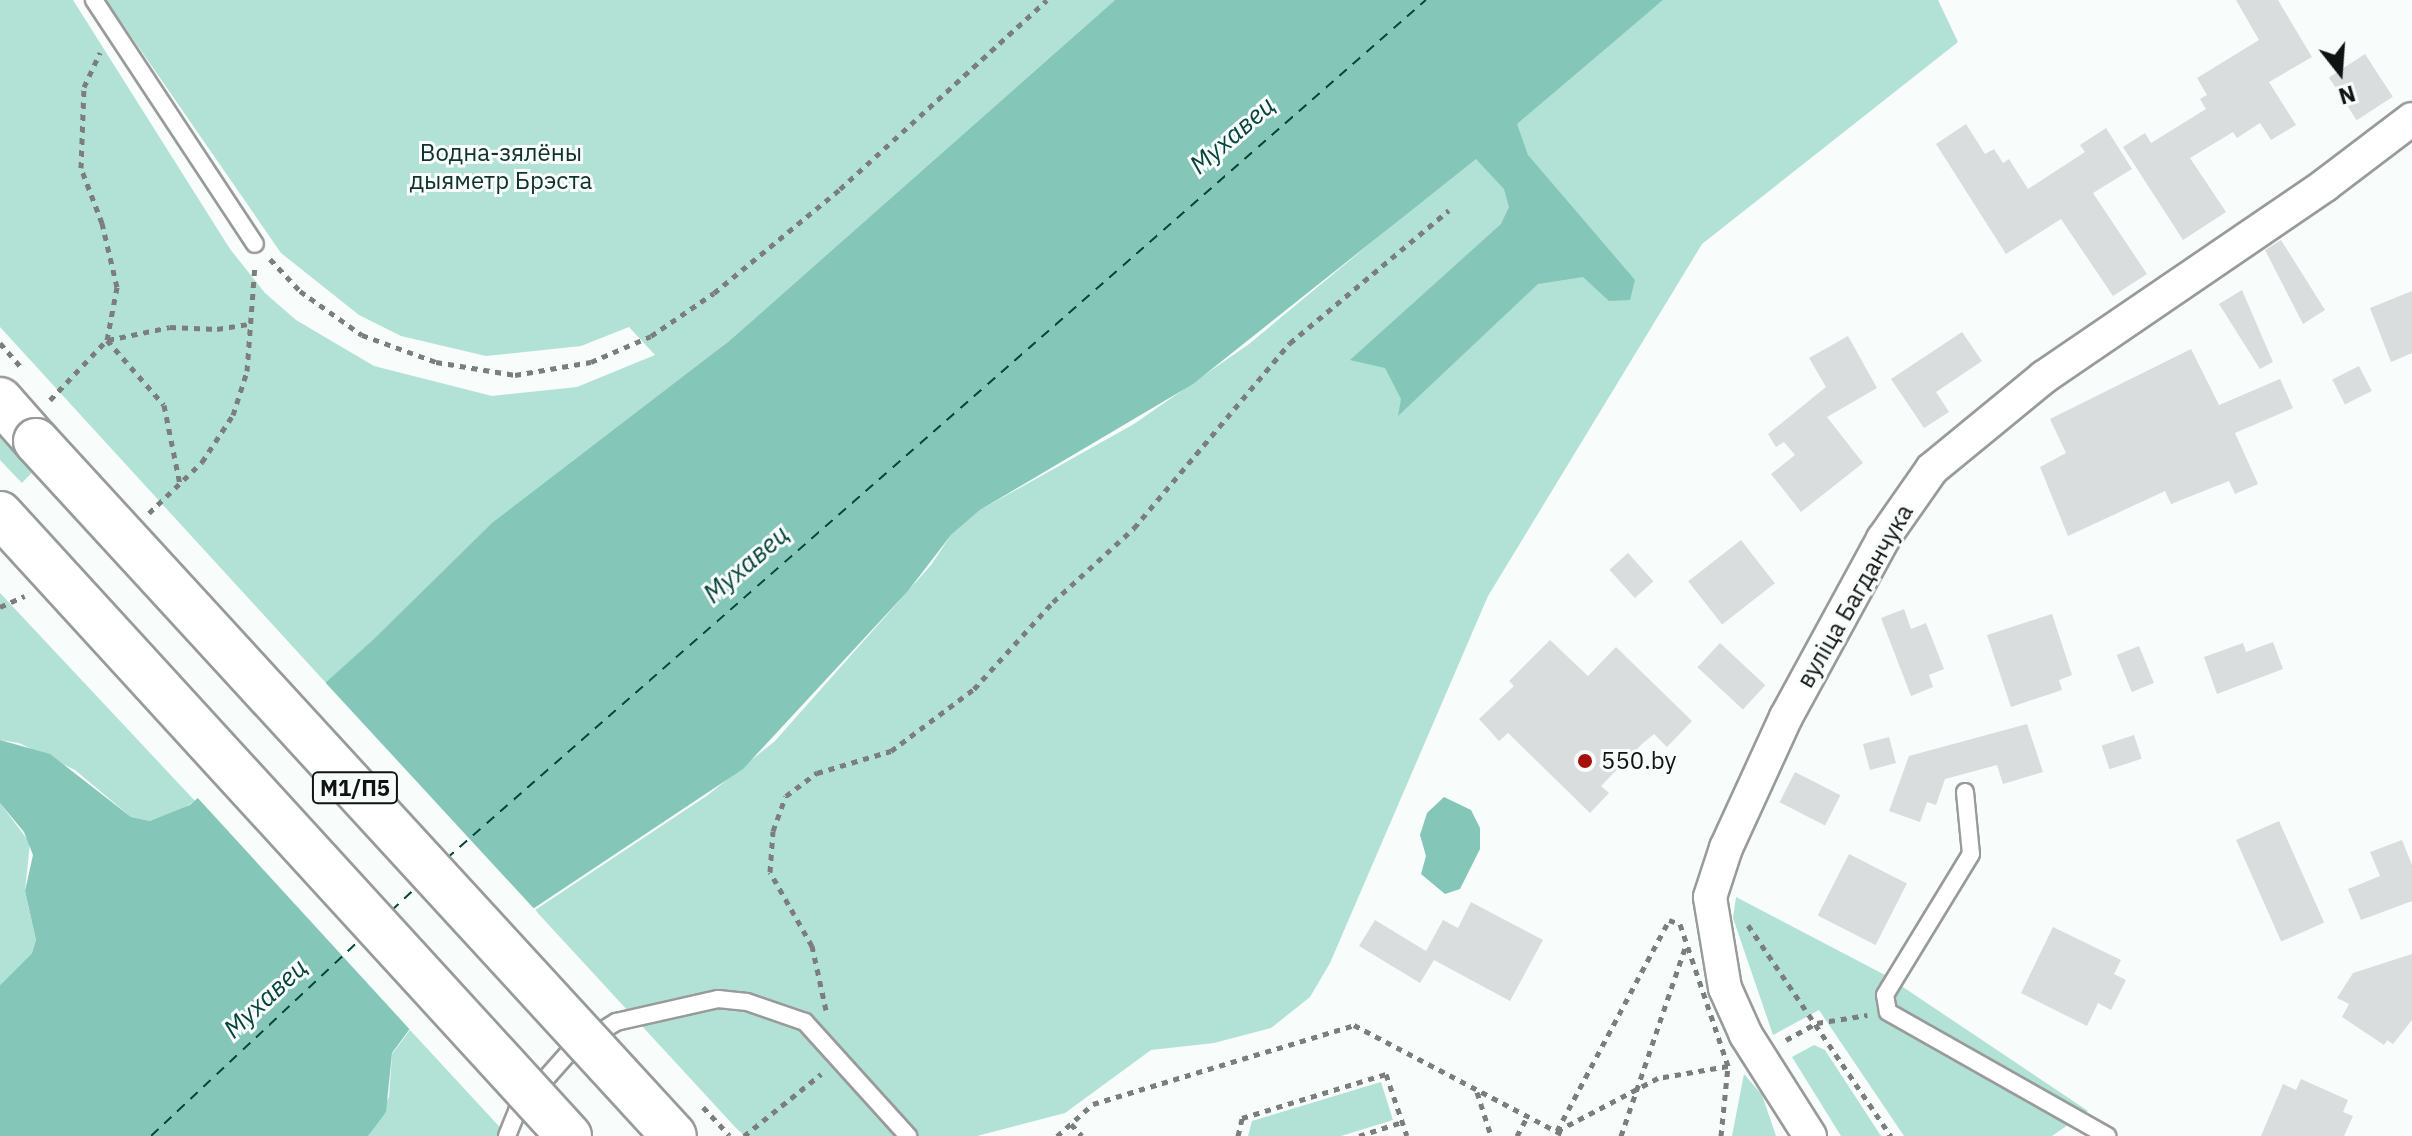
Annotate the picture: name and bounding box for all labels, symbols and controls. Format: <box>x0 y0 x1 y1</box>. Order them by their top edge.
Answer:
north arrow <box>2300 32 2380 112</box>
text: N <box>2335 79 2359 112</box>
water label: Мухавец <box>1183 90 1281 180</box>
park label: Водна-зялёны дыяметр Брэста <box>410 139 592 195</box>
street label: вуліца Багданчука <box>1791 499 1919 693</box>
water label: Мухавец <box>697 519 795 609</box>
place label: 550.by <box>1601 747 1677 775</box>
marker: 550.by <box>1576 752 1594 770</box>
road number: М1/П5 <box>311 770 399 806</box>
water label: Мухавец <box>217 952 313 1044</box>

